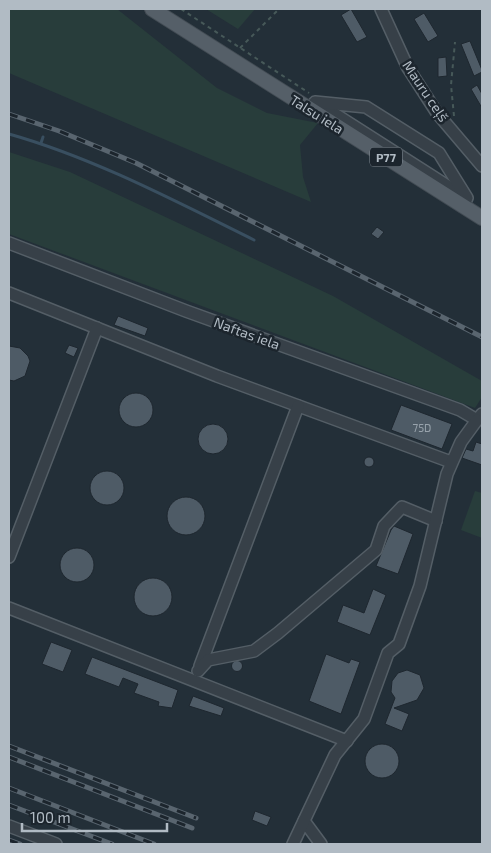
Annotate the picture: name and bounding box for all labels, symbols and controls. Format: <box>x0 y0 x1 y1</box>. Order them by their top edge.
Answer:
street label: Mauru ceļš <box>398 57 453 125</box>
street label: Talsu iela <box>287 91 347 137</box>
road number: P77 <box>370 148 402 166</box>
street label: Naftas iela <box>212 313 282 353</box>
house number: 75D <box>413 421 431 434</box>
scale bar <box>22 800 168 832</box>
text: 100 m <box>30 808 71 826</box>

